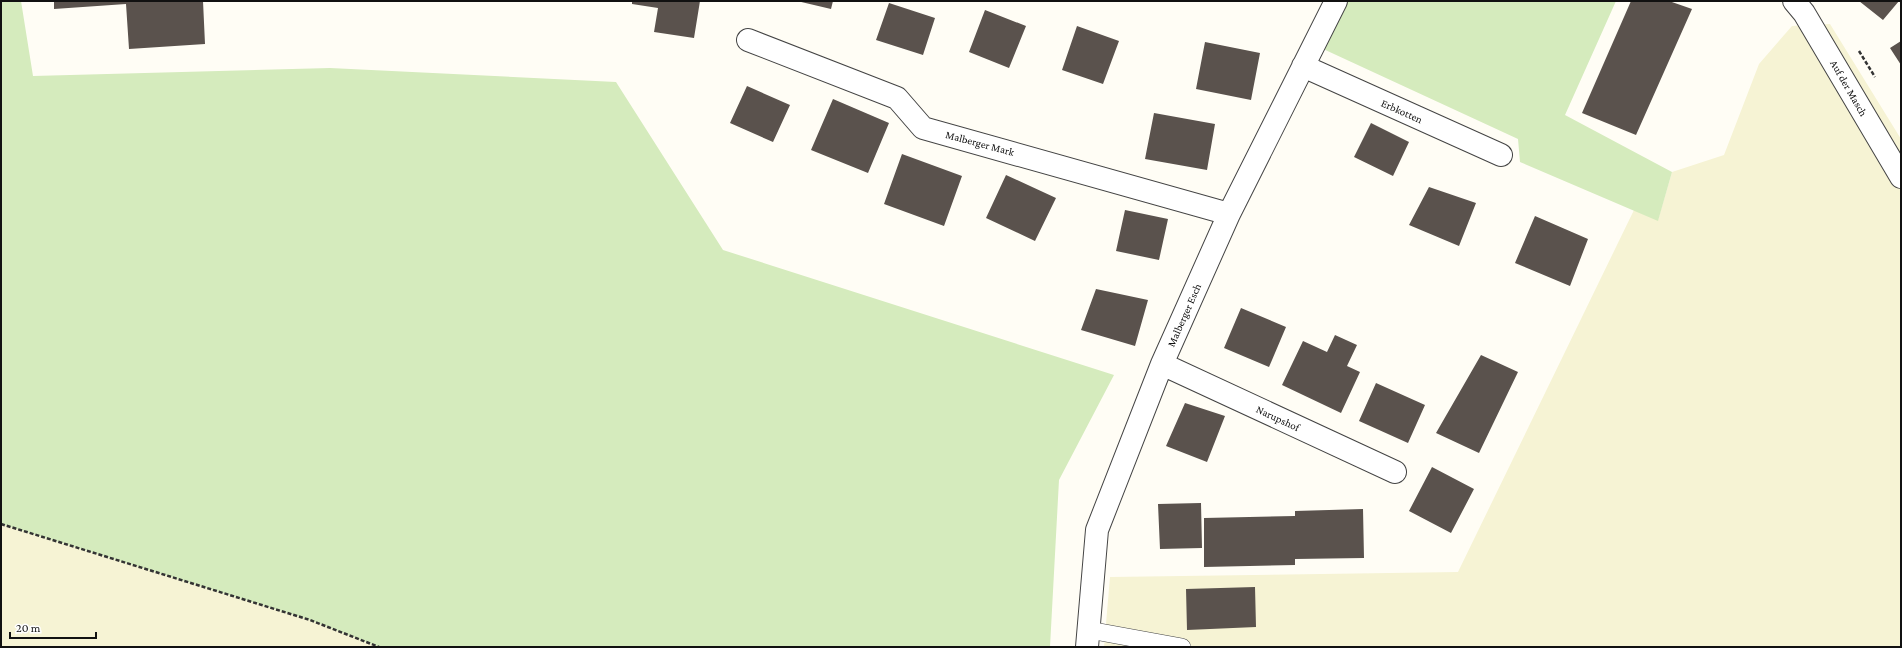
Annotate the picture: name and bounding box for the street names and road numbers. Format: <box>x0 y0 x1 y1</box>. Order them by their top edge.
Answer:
street label: Auf der Masch <box>1828 58 1870 118</box>
street label: Erbkotten <box>1379 97 1425 125</box>
street label: Malberger Mark <box>944 128 1016 159</box>
street label: Malberger Esch <box>1165 281 1204 349</box>
street label: Narupshof <box>1254 403 1302 435</box>

